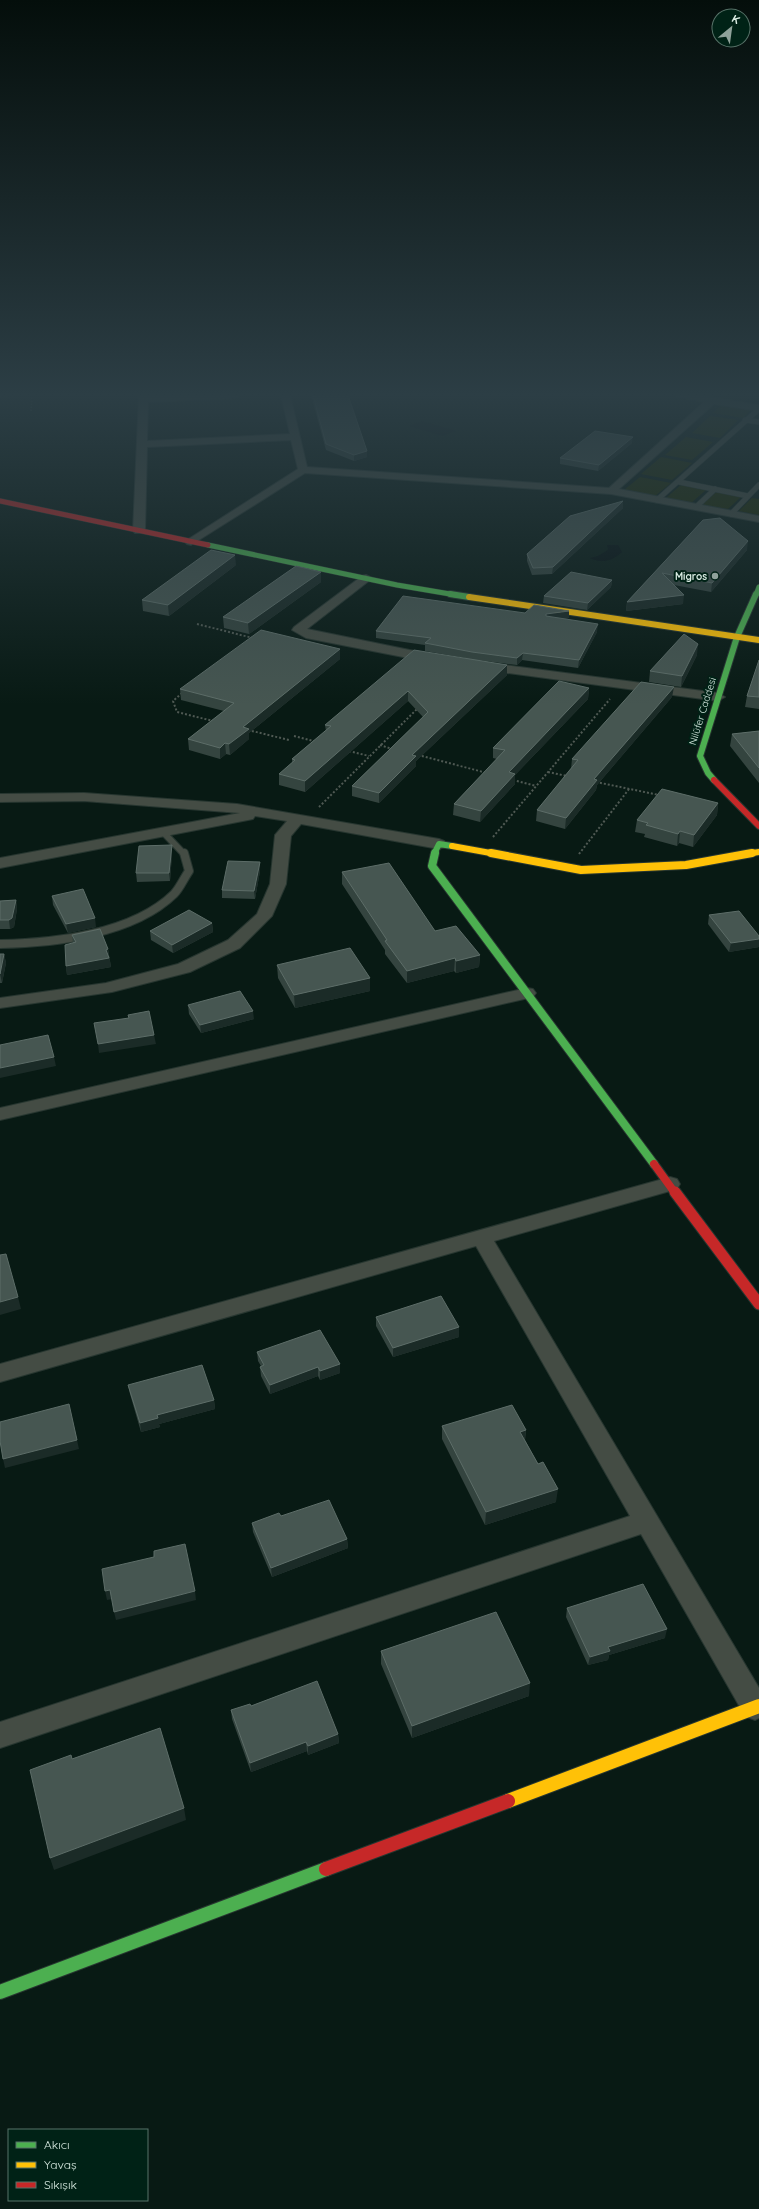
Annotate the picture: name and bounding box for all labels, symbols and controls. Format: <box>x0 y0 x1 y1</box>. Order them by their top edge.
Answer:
north arrow <box>711 8 751 48</box>
text: K <box>729 11 742 27</box>
place label: Migros <box>675 570 707 583</box>
marker: Migros <box>710 571 720 581</box>
street label: Nilüfer Caddesi <box>686 676 719 747</box>
legend <box>8 2129 148 2201</box>
text: Akıcı <box>44 2137 70 2152</box>
text: Yavaş <box>44 2157 77 2172</box>
text: Sıkışık <box>44 2177 77 2192</box>

